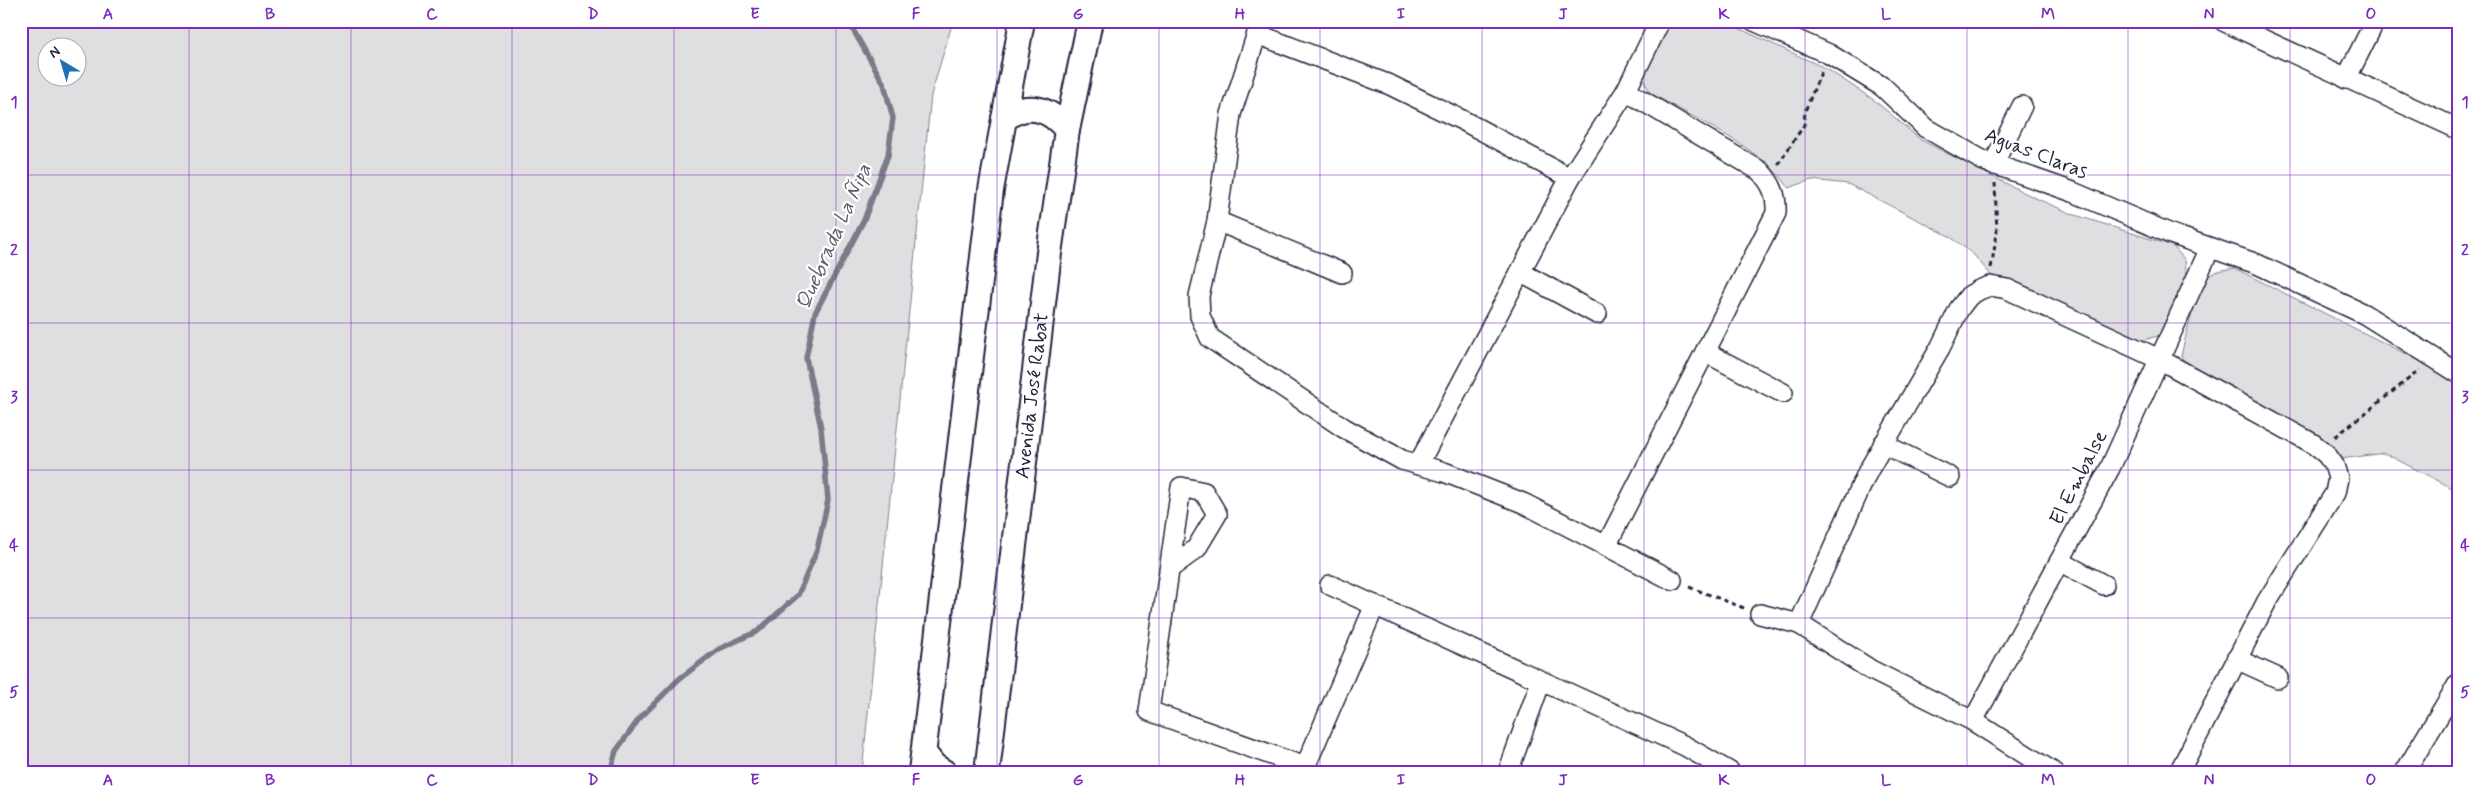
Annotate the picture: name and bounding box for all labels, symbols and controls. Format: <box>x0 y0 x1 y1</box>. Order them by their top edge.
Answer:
text: A <box>103 4 113 25</box>
text: B <box>265 4 275 25</box>
text: C <box>426 4 438 25</box>
text: D <box>587 4 599 25</box>
text: E <box>750 4 760 25</box>
text: F <box>912 4 921 25</box>
text: G <box>1073 4 1084 25</box>
text: H <box>1235 4 1246 25</box>
text: I <box>1397 4 1406 25</box>
text: J <box>1558 4 1568 25</box>
text: K <box>1718 4 1730 25</box>
text: L <box>1881 4 1892 25</box>
text: M <box>2041 4 2055 25</box>
text: N <box>2204 4 2214 25</box>
text: O <box>2366 4 2377 25</box>
north arrow <box>38 38 88 88</box>
text: N <box>45 43 64 63</box>
text: 1 <box>10 92 18 113</box>
text: 1 <box>2461 92 2469 113</box>
street label: Aguas Claras <box>1981 122 2092 186</box>
water label: Quebrada La Ñipa <box>789 160 879 314</box>
text: 2 <box>10 240 18 261</box>
text: 2 <box>2461 240 2469 261</box>
street label: Avenida José Rabat <box>1009 311 1055 480</box>
text: 3 <box>10 387 18 408</box>
text: 3 <box>2461 387 2469 408</box>
street label: El Embalse <box>2044 426 2114 530</box>
text: 4 <box>9 535 19 556</box>
text: 4 <box>2460 535 2470 556</box>
text: 5 <box>9 682 19 703</box>
text: 5 <box>2460 682 2470 703</box>
text: A <box>103 770 113 791</box>
text: B <box>265 770 275 791</box>
text: C <box>426 770 438 791</box>
text: D <box>587 770 599 791</box>
text: E <box>750 770 760 791</box>
text: F <box>912 770 921 791</box>
text: G <box>1073 770 1084 791</box>
text: H <box>1235 770 1246 791</box>
text: I <box>1397 770 1406 791</box>
text: J <box>1558 770 1568 791</box>
text: K <box>1718 770 1730 791</box>
text: L <box>1881 770 1892 791</box>
text: M <box>2041 770 2055 791</box>
text: N <box>2204 770 2214 791</box>
text: O <box>2366 770 2377 791</box>

